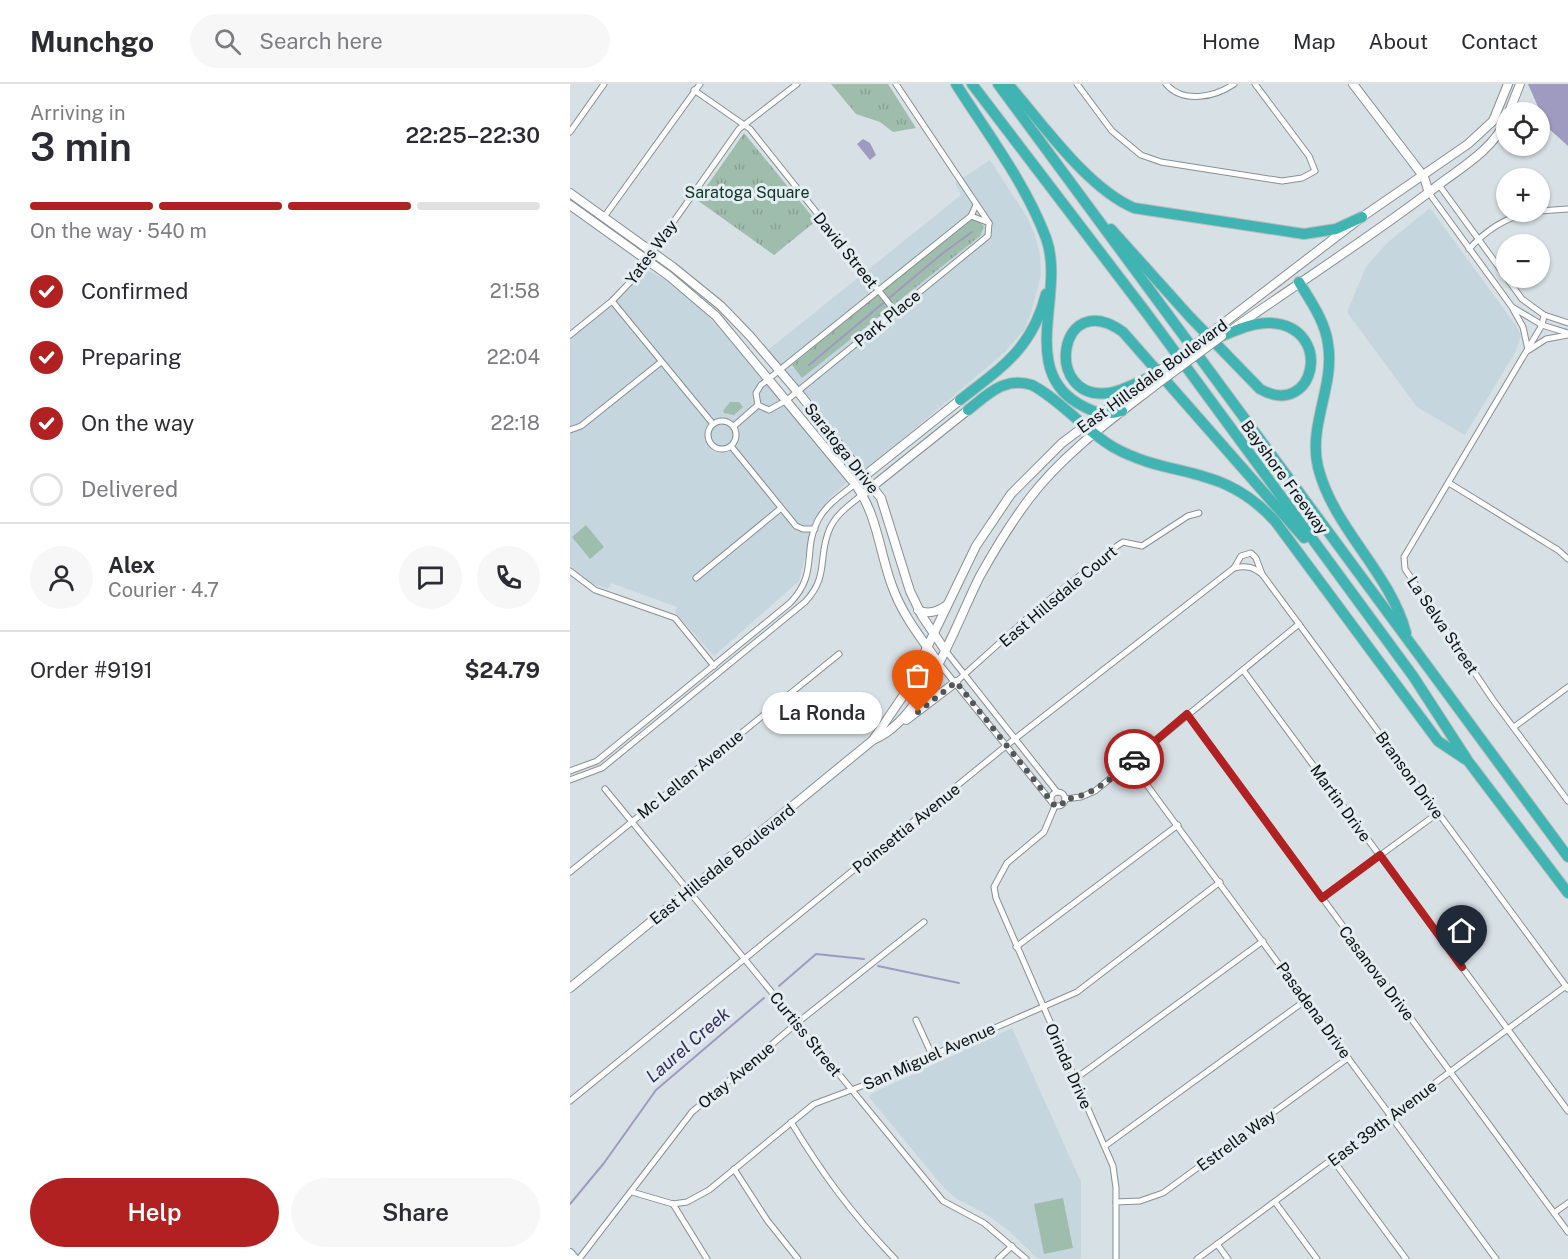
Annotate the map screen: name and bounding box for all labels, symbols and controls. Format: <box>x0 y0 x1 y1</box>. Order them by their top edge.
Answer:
search box <box>190 14 610 68</box>
text: Munchgo <box>30 25 154 58</box>
icon: search <box>211 25 244 58</box>
text: Search here <box>259 28 383 54</box>
text: Home <box>1202 29 1260 54</box>
text: Map <box>1293 29 1336 54</box>
text: About <box>1369 29 1428 54</box>
text: Contact <box>1461 29 1538 54</box>
text: Arriving in <box>30 101 125 125</box>
map controls <box>1496 102 1550 288</box>
button: locate <box>1496 102 1550 156</box>
text: 22:25–22:30 <box>405 122 540 148</box>
text: 3 min <box>30 124 132 170</box>
button: + <box>1496 168 1550 222</box>
park label: Saratoga Square <box>684 183 810 202</box>
street label: David Street <box>809 209 882 292</box>
street label: Yates Way <box>622 216 682 288</box>
text: On the way · 540 m <box>30 219 207 243</box>
button: − <box>1496 234 1550 288</box>
icon: check <box>30 275 63 308</box>
text: Confirmed <box>81 278 188 304</box>
text: 21:58 <box>490 279 540 303</box>
street label: Park Place <box>850 286 924 351</box>
street label: East Hillsdale Boulevard <box>1074 316 1231 437</box>
icon: check <box>30 341 63 374</box>
text: Preparing <box>81 344 182 370</box>
text: 22:04 <box>487 345 540 369</box>
street label: Saratoga Drive <box>800 399 883 497</box>
icon: check <box>30 407 63 440</box>
text: On the way <box>81 410 194 436</box>
text: 22:18 <box>491 411 540 435</box>
street label: Bayshore Freeway <box>1237 417 1333 538</box>
text: Delivered <box>81 476 178 502</box>
street label: East Hillsdale Court <box>996 542 1121 651</box>
button: person <box>30 546 93 609</box>
button: chat <box>399 546 462 609</box>
button: phone <box>477 546 540 609</box>
text: Alex <box>108 552 155 578</box>
street label: La Selva Street <box>1403 573 1482 678</box>
text: Courier · 4.7 <box>108 578 219 602</box>
pin <box>892 650 943 712</box>
text: Order #9191 <box>30 657 153 683</box>
text: $24.79 <box>464 657 540 683</box>
icon: bag <box>901 659 934 692</box>
callout: La Ronda <box>762 691 882 733</box>
text: La Ronda <box>779 701 865 725</box>
street label: Mc Lellan Avenue <box>633 726 747 823</box>
street label: Branson Drive <box>1372 728 1448 823</box>
courier <box>1104 729 1164 789</box>
icon: car <box>1118 743 1151 776</box>
street label: Martin Drive <box>1306 761 1375 846</box>
street label: Poinsettia Avenue <box>849 779 964 877</box>
street label: East Hillsdale Boulevard <box>646 800 799 929</box>
pin <box>1436 905 1487 967</box>
icon: home <box>1445 914 1478 947</box>
street label: Casanova Drive <box>1335 922 1418 1024</box>
street label: Pasadena Drive <box>1272 958 1355 1062</box>
street label: Curtiss Street <box>766 988 846 1080</box>
water label: Laurel Creek <box>642 1003 734 1087</box>
street label: San Miguel Avenue <box>860 1019 998 1094</box>
street label: Orinda Drive <box>1041 1020 1096 1112</box>
street label: Otay Avenue <box>694 1038 778 1113</box>
street label: East 39th Avenue <box>1324 1076 1440 1170</box>
street label: Estrella Way <box>1193 1105 1280 1175</box>
button: Help <box>30 1178 279 1247</box>
button: Share <box>291 1178 540 1247</box>

